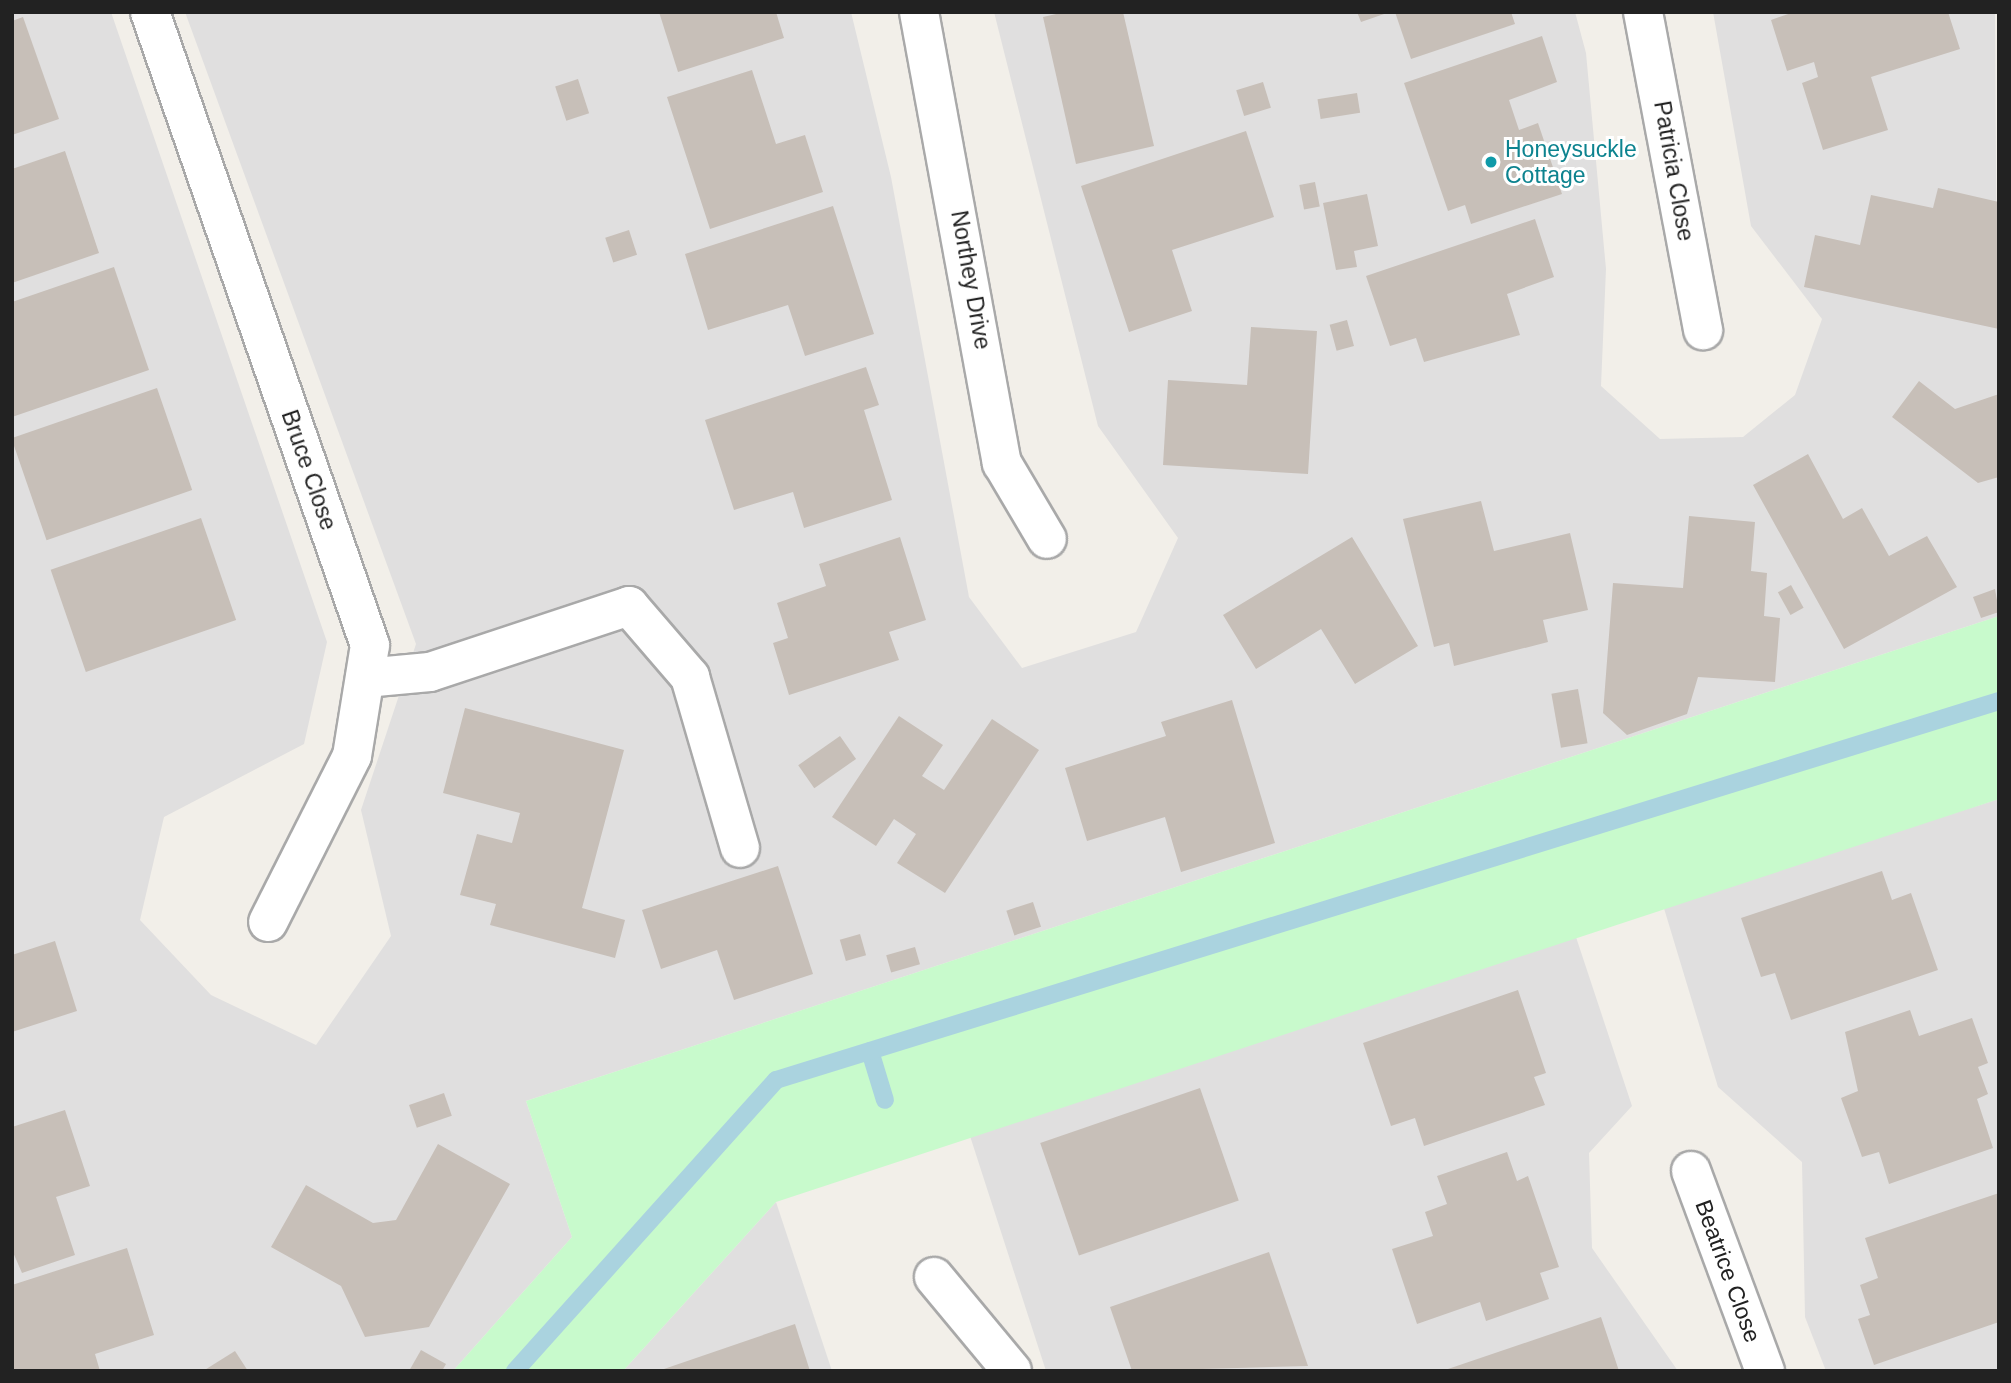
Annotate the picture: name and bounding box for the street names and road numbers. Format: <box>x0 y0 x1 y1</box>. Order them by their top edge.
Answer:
street label: Patricia Close <box>1648 99 1700 243</box>
street label: Northey Drive <box>945 208 997 352</box>
street label: Bruce Close <box>276 406 342 534</box>
street label: Beatrice Close <box>1689 1196 1767 1346</box>

